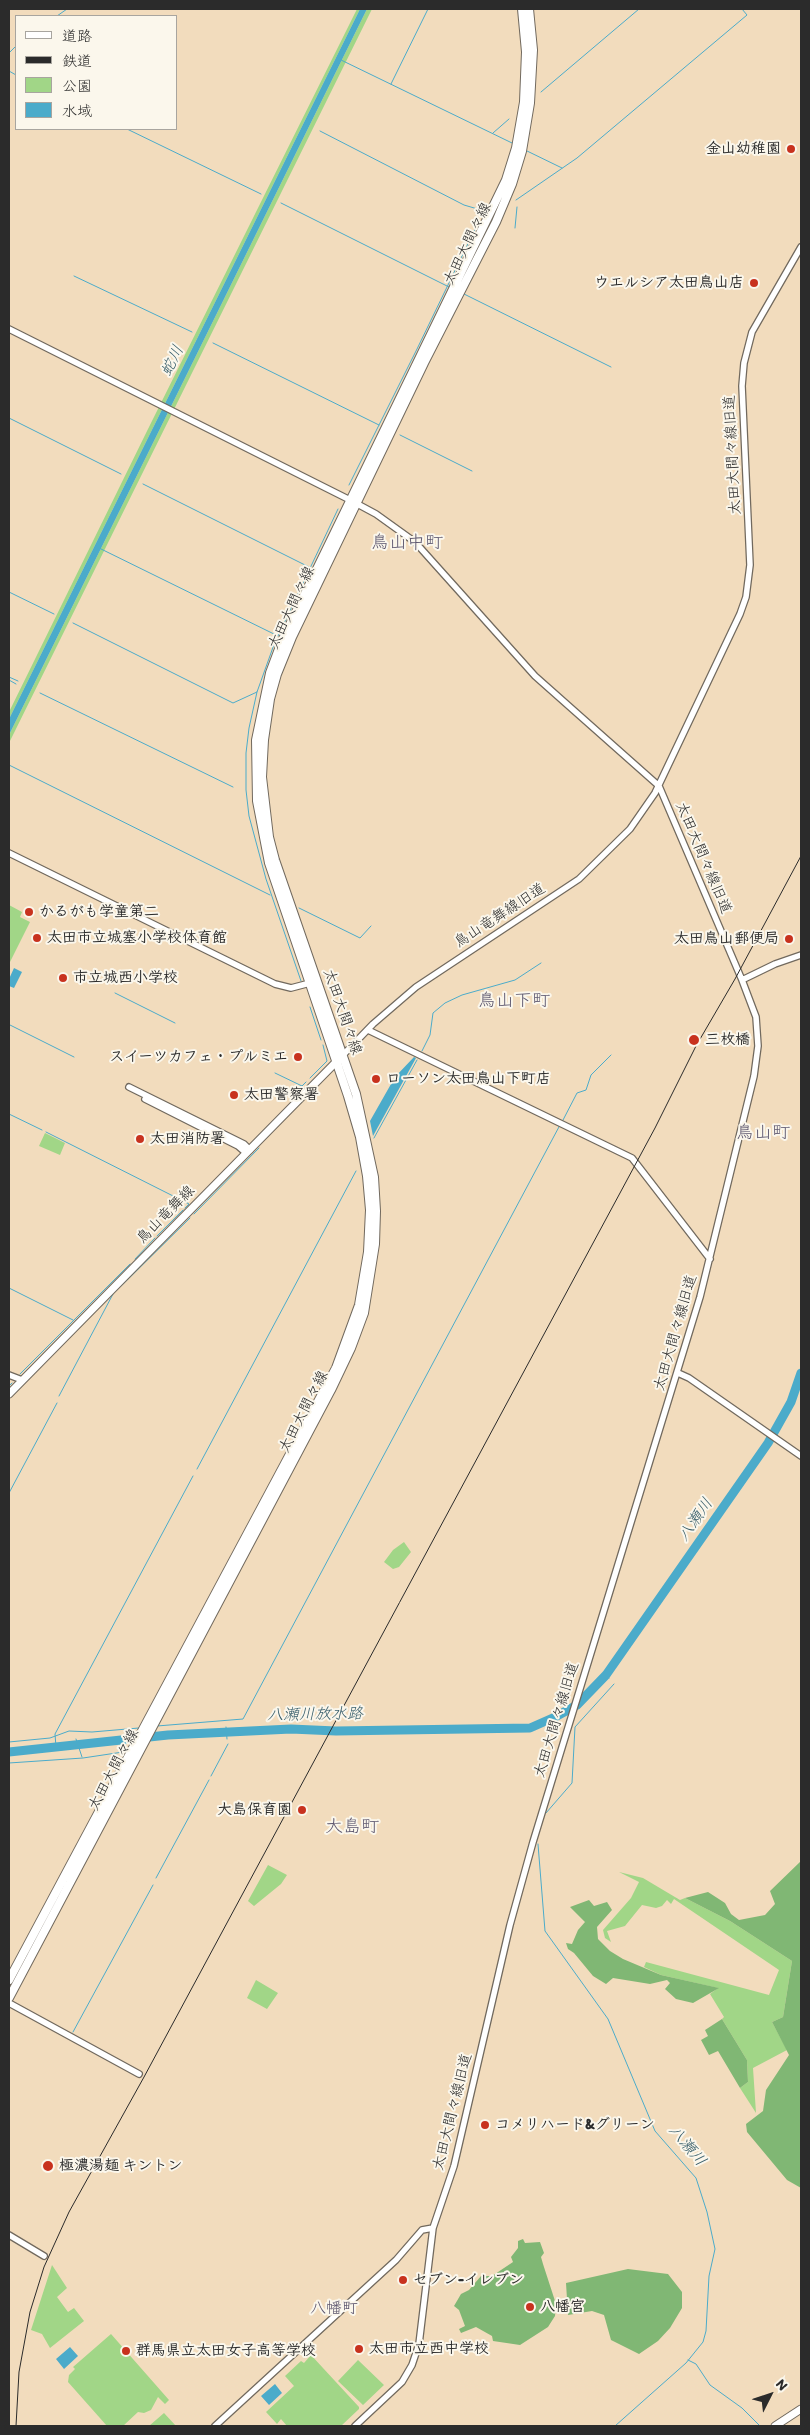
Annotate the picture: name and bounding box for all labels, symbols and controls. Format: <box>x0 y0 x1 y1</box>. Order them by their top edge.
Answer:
legend <box>15 15 178 130</box>
text: 道路 <box>62 27 92 45</box>
text: 鉄道 <box>62 52 92 70</box>
text: 公園 <box>62 77 92 95</box>
text: 水域 <box>62 102 92 120</box>
place label: 金山幼稚園 <box>706 140 781 158</box>
marker: 金山幼稚園 <box>785 143 797 155</box>
street label: 太田大間々線 <box>440 200 496 288</box>
place label: ウエルシア太田鳥山店 <box>594 274 744 292</box>
marker: ウエルシア太田鳥山店 <box>748 277 760 289</box>
water label: 蛇川 <box>157 342 189 380</box>
street label: 太田大間々線旧道 <box>721 395 745 515</box>
district label: 鳥山中町 <box>371 532 443 554</box>
street label: 太田大間々線 <box>265 563 319 653</box>
street label: 太田大間々線旧道 <box>671 799 735 917</box>
street label: 鳥山竜舞線旧道 <box>451 880 549 952</box>
place label: かるがも学童第二 <box>39 903 159 921</box>
marker: かるがも学童第二 <box>23 906 35 918</box>
place label: 太田市立城塞小学校体育館 <box>47 929 227 947</box>
place label: 太田鳥山郵便局 <box>674 930 779 948</box>
marker: 太田市立城塞小学校体育館 <box>31 932 43 944</box>
marker: 太田鳥山郵便局 <box>783 933 795 945</box>
street label: 太田大間々線 <box>319 967 365 1057</box>
place label: 市立城西小学校 <box>73 969 178 987</box>
marker: 市立城西小学校 <box>57 972 69 984</box>
district label: 鳥山下町 <box>478 990 550 1012</box>
place label: 三枚橋 <box>705 1031 750 1049</box>
marker: 三枚橋 <box>687 1033 701 1047</box>
place label: スイーツカフェ・プルミエ <box>109 1048 288 1066</box>
marker: スイーツカフェ・プルミエ <box>292 1051 304 1063</box>
place label: ローソン太田鳥山下町店 <box>386 1070 551 1088</box>
marker: ローソン太田鳥山下町店 <box>370 1073 382 1085</box>
place label: 太田警察署 <box>244 1086 319 1104</box>
marker: 太田警察署 <box>228 1089 240 1101</box>
district label: 鳥山町 <box>736 1122 790 1144</box>
place label: 太田消防署 <box>150 1130 225 1148</box>
marker: 太田消防署 <box>134 1133 146 1145</box>
street label: 鳥山竜舞線 <box>133 1182 199 1248</box>
street label: 太田大間々線旧道 <box>651 1273 701 1393</box>
street label: 太田大間々線 <box>276 1368 332 1456</box>
water label: 八瀬川 <box>674 1495 718 1545</box>
street label: 太田大間々線旧道 <box>531 1660 583 1780</box>
water label: 八瀬川放水路 <box>267 1705 363 1725</box>
street label: 太田大間々線 <box>85 1726 143 1814</box>
place label: 大島保育園 <box>217 1801 292 1819</box>
marker: 大島保育園 <box>296 1804 308 1816</box>
district label: 大島町 <box>325 1816 379 1838</box>
street label: 太田大間々線旧道 <box>430 2052 476 2172</box>
place label: コメリハード&グリーン <box>495 2116 655 2134</box>
marker: コメリハード&グリーン <box>479 2119 491 2131</box>
water label: 八瀬川 <box>664 2121 710 2171</box>
place label: 極濃湯麺 キントン <box>59 2157 182 2175</box>
marker: 極濃湯麺 キントン <box>41 2159 55 2173</box>
place label: セブン-イレブン <box>413 2271 524 2289</box>
marker: セブン-イレブン <box>397 2274 409 2286</box>
place label: 八幡宮 <box>540 2298 585 2316</box>
district label: 八幡町 <box>310 2299 358 2319</box>
marker: 八幡宮 <box>524 2301 536 2313</box>
place label: 太田市立西中学校 <box>369 2340 489 2358</box>
place label: 群馬県立太田女子高等学校 <box>136 2342 316 2360</box>
marker: 太田市立西中学校 <box>353 2343 365 2355</box>
marker: 群馬県立太田女子高等学校 <box>120 2345 132 2357</box>
north arrow <box>745 2370 795 2420</box>
text: N <box>772 2376 791 2394</box>

